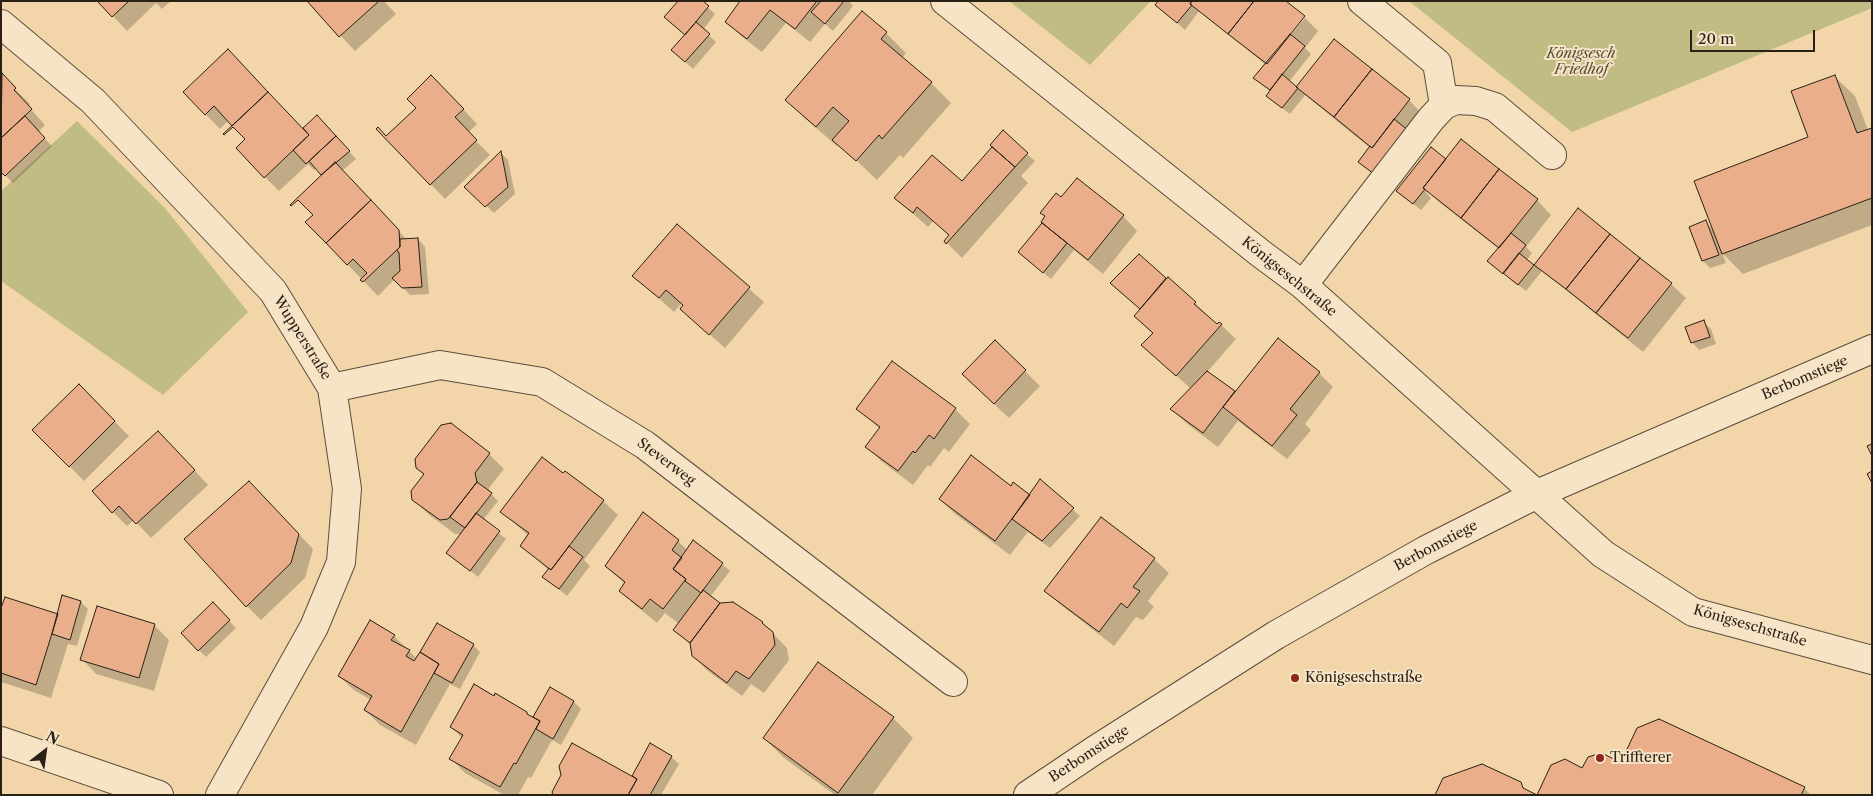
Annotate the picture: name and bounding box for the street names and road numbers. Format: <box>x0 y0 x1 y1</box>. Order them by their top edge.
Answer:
street label: Königseschstraße <box>1238 234 1340 320</box>
street label: Wupperstraße <box>269 293 335 383</box>
street label: Berbomstiege <box>1759 352 1851 404</box>
street label: Steverweg <box>634 435 698 489</box>
street label: Berbomstiege <box>1392 517 1480 575</box>
street label: Königseschstraße <box>1691 602 1809 650</box>
street label: Berbomstiege <box>1046 722 1132 786</box>

